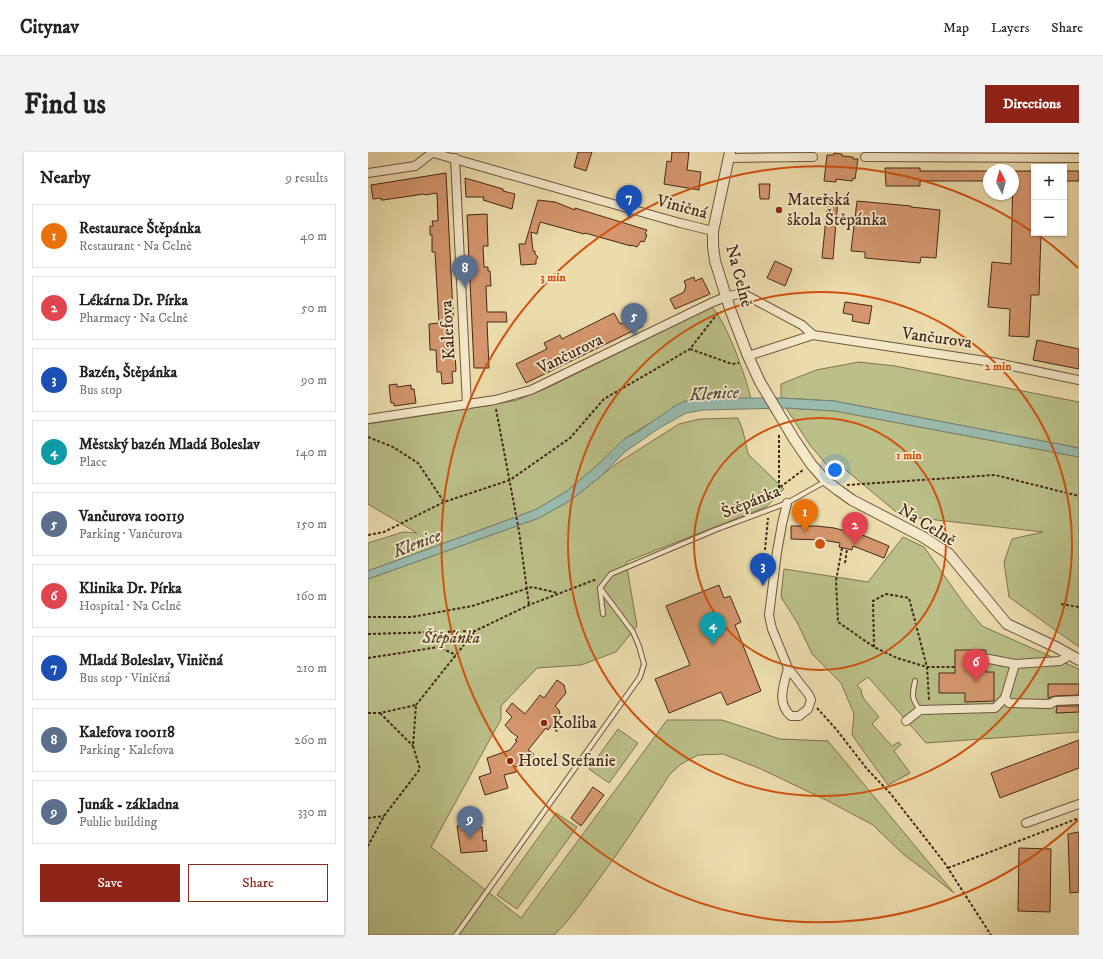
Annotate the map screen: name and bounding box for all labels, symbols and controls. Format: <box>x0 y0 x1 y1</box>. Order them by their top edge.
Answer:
text: Citynav <box>20 16 79 39</box>
text: Map <box>943 19 969 37</box>
text: Layers <box>991 19 1029 37</box>
text: Share <box>1051 19 1083 37</box>
button: Directions <box>985 85 1079 123</box>
text: Find us <box>24 87 106 122</box>
north arrow <box>983 164 1019 200</box>
map controls <box>1031 164 1067 236</box>
button: + <box>1031 164 1067 200</box>
text: Nearby <box>40 167 90 189</box>
text: 9 results <box>286 170 328 186</box>
pin: 7 <box>616 185 642 218</box>
street label: Viničná <box>653 189 711 225</box>
place label: Mateřská škola Štěpánka <box>787 189 888 231</box>
button: − <box>1031 200 1067 236</box>
marker: Mateřská škola Štěpánka <box>774 205 784 215</box>
text: Restaurace Štěpánka <box>79 219 201 238</box>
text: 1 <box>52 228 56 244</box>
text: 40 m <box>300 228 327 244</box>
text: Restaurant · Na Celně <box>79 238 192 254</box>
street label: Na Celně <box>720 242 758 310</box>
pin: 8 <box>452 255 478 288</box>
text: 3 min <box>540 270 566 285</box>
text: Lékárna Dr. Pírka <box>79 291 188 310</box>
street label: Kalefova <box>435 299 461 360</box>
text: 2 <box>51 300 57 316</box>
text: 50 m <box>301 300 327 316</box>
pin: 5 <box>621 303 647 336</box>
text: Pharmacy · Na Celně <box>79 310 188 326</box>
street label: Vančurova <box>900 322 974 354</box>
street label: Vančurova <box>533 328 607 380</box>
text: 2 min <box>985 359 1012 374</box>
text: Bazén, Štěpánka <box>79 363 177 382</box>
text: 3 <box>52 372 56 388</box>
text: 90 m <box>301 372 327 388</box>
text: Bus stop <box>79 382 122 398</box>
water label: Klenice <box>688 382 740 406</box>
text: Městský bazén Mladá Boleslav <box>79 435 260 454</box>
text: 4 <box>50 444 58 460</box>
text: 140 m <box>295 444 327 460</box>
text: 1 min <box>896 448 922 463</box>
text: Place <box>79 454 107 470</box>
your location <box>825 460 845 480</box>
street label: Štěpánka <box>718 479 784 524</box>
pin: 1 <box>792 499 818 532</box>
street label: Na Celně <box>894 499 960 551</box>
text: Vančurova 100119 <box>79 507 184 526</box>
pin: 2 <box>842 512 868 545</box>
text: 5 <box>51 516 57 532</box>
text: 150 m <box>296 516 327 532</box>
water label: Klenice <box>389 524 445 564</box>
text: Parking · Vančurova <box>79 526 182 542</box>
centre of rings <box>813 537 827 551</box>
pin: 3 <box>750 553 776 586</box>
text: Klinika Dr. Pírka <box>79 579 182 598</box>
text: 6 <box>51 588 57 604</box>
text: 160 m <box>296 588 327 604</box>
text: Hospital · Na Celně <box>79 598 181 614</box>
pin: 4 <box>700 612 726 645</box>
park label: Štěpánka <box>421 627 480 649</box>
pin: 6 <box>963 649 989 682</box>
text: Mladá Boleslav, Viničná <box>79 651 223 670</box>
text: 7 <box>51 660 57 676</box>
text: 210 m <box>296 660 327 676</box>
text: Bus stop · Viničná <box>79 670 170 686</box>
place label: Koliba <box>552 712 597 734</box>
marker: Koliba <box>539 718 549 728</box>
text: Kalefova 100118 <box>79 723 175 742</box>
text: 8 <box>51 732 57 748</box>
text: 260 m <box>294 732 327 748</box>
text: Parking · Kalefova <box>79 742 174 758</box>
place label: Hotel Stefanie <box>518 750 616 772</box>
marker: Hotel Stefanie <box>505 756 515 766</box>
text: Junák - základna <box>79 795 179 814</box>
text: 9 <box>51 804 57 820</box>
text: 330 m <box>298 804 327 820</box>
pin: 9 <box>457 806 483 839</box>
text: Public building <box>79 814 157 830</box>
button: Save <box>40 864 180 902</box>
button: Share <box>188 864 328 902</box>

